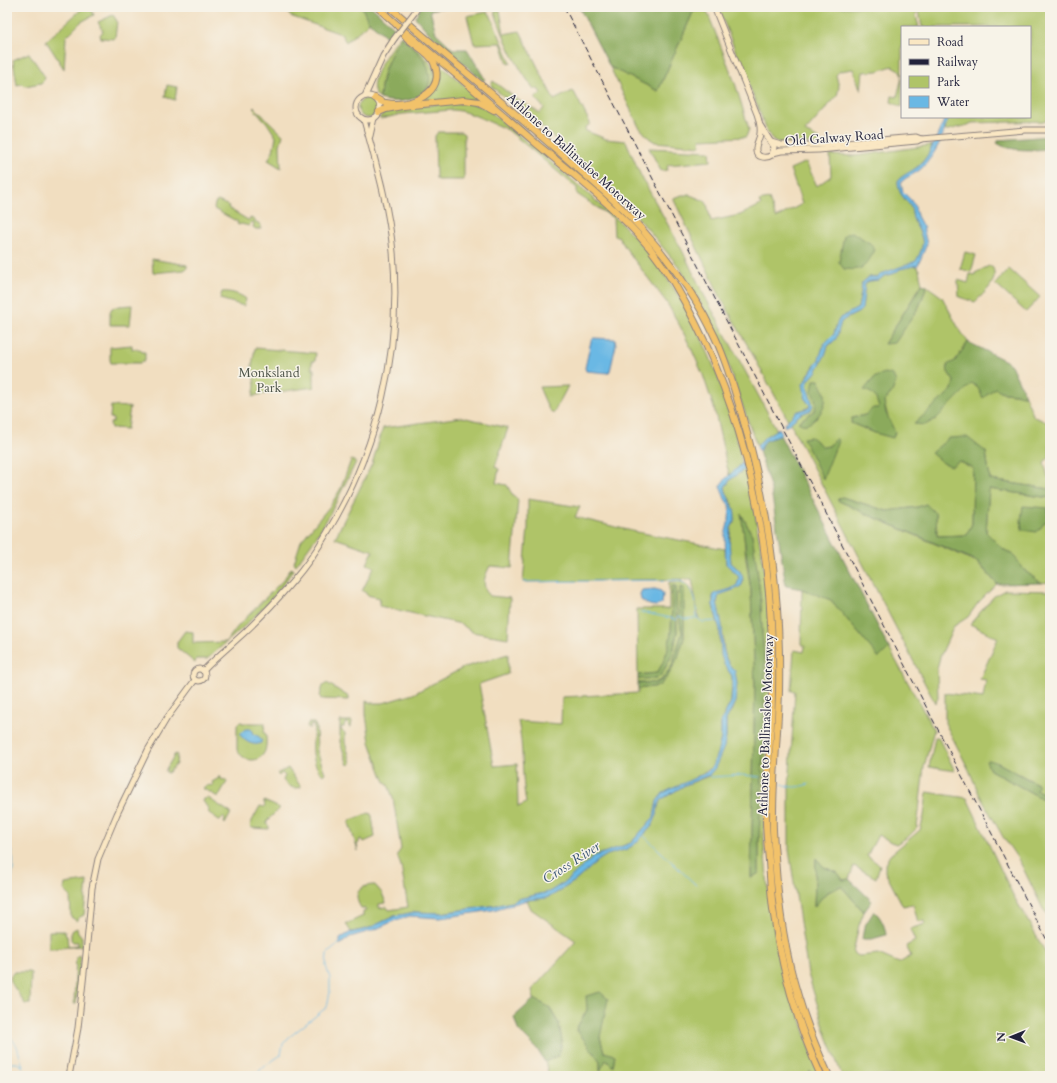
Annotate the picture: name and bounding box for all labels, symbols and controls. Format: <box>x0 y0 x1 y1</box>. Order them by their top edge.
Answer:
legend <box>901 26 1031 118</box>
text: Road <box>937 34 964 50</box>
text: Railway <box>937 54 979 70</box>
text: Park <box>937 74 961 90</box>
street label: Athlone to Ballinasloe Motorway <box>503 89 650 224</box>
text: Water <box>936 94 970 110</box>
street label: Old Galway Road <box>784 126 884 150</box>
park label: Monksland Park <box>238 364 300 397</box>
street label: Athlone to Ballinasloe Motorway <box>754 634 778 816</box>
water label: Cross River <box>539 837 604 888</box>
north arrow <box>991 1017 1031 1057</box>
text: N <box>994 1032 1009 1042</box>

